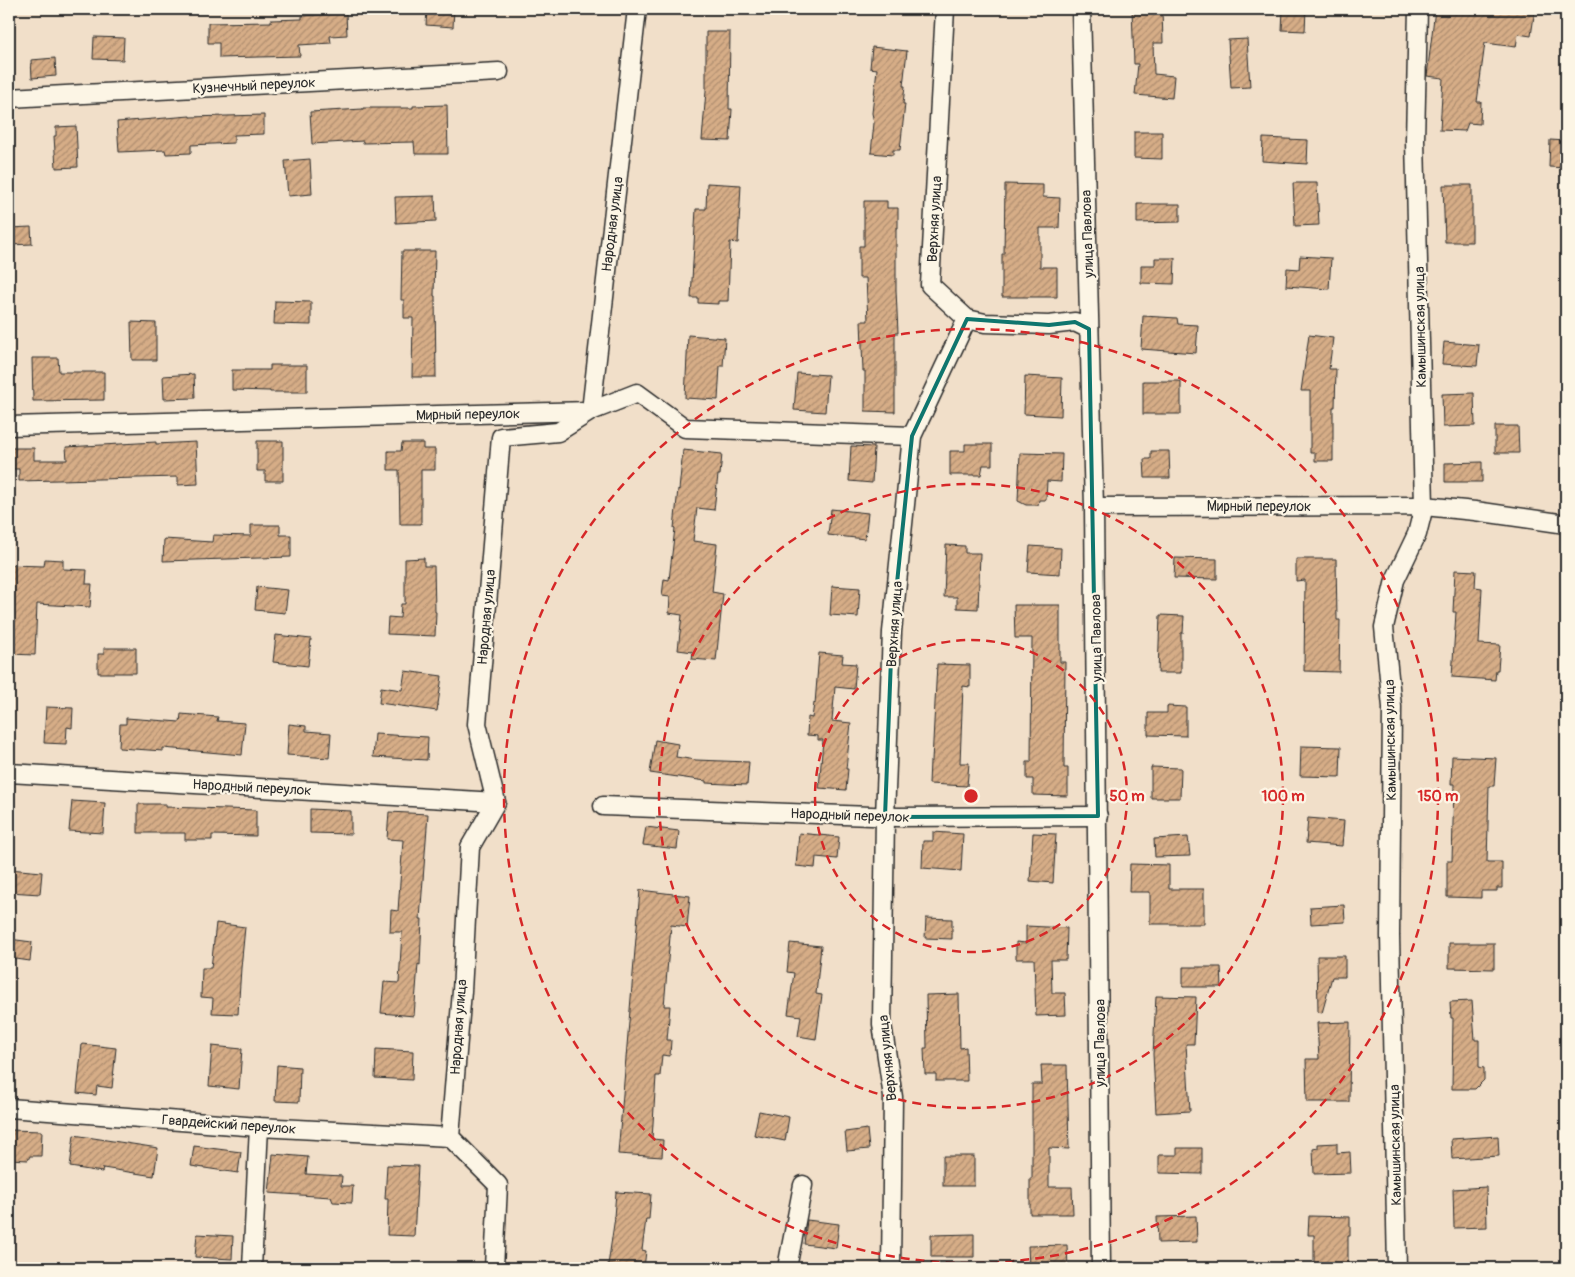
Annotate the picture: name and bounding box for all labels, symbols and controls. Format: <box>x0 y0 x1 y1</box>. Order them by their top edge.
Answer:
street label: Кузнечный переулок <box>192 74 316 97</box>
street label: Народная улица <box>598 175 627 273</box>
street label: Верхняя улица <box>924 175 945 263</box>
street label: улица Павлова <box>1077 190 1098 279</box>
street label: Камышинская улица <box>1411 266 1430 388</box>
street label: Мирный переулок <box>416 405 520 424</box>
street label: Мирный переулок <box>1207 498 1311 515</box>
street label: Народная улица <box>474 569 499 666</box>
street label: Верхняя улица <box>883 580 906 668</box>
street label: улица Павлова <box>1087 594 1106 683</box>
street label: Камышинская улица <box>1381 679 1400 801</box>
street label: Народный переулок <box>192 776 312 799</box>
centre of rings <box>962 787 980 805</box>
text: 50 m <box>1110 787 1144 806</box>
text: 100 m <box>1262 787 1304 806</box>
text: 150 m <box>1418 787 1458 806</box>
street label: Народный переулок <box>790 805 910 826</box>
street label: Народная улица <box>447 979 470 1075</box>
street label: улица Павлова <box>1092 999 1109 1088</box>
street label: Верхняя улица <box>875 1014 900 1102</box>
street label: Камышинская улица <box>1386 1084 1405 1206</box>
street label: Гвардейский переулок <box>161 1111 297 1138</box>

